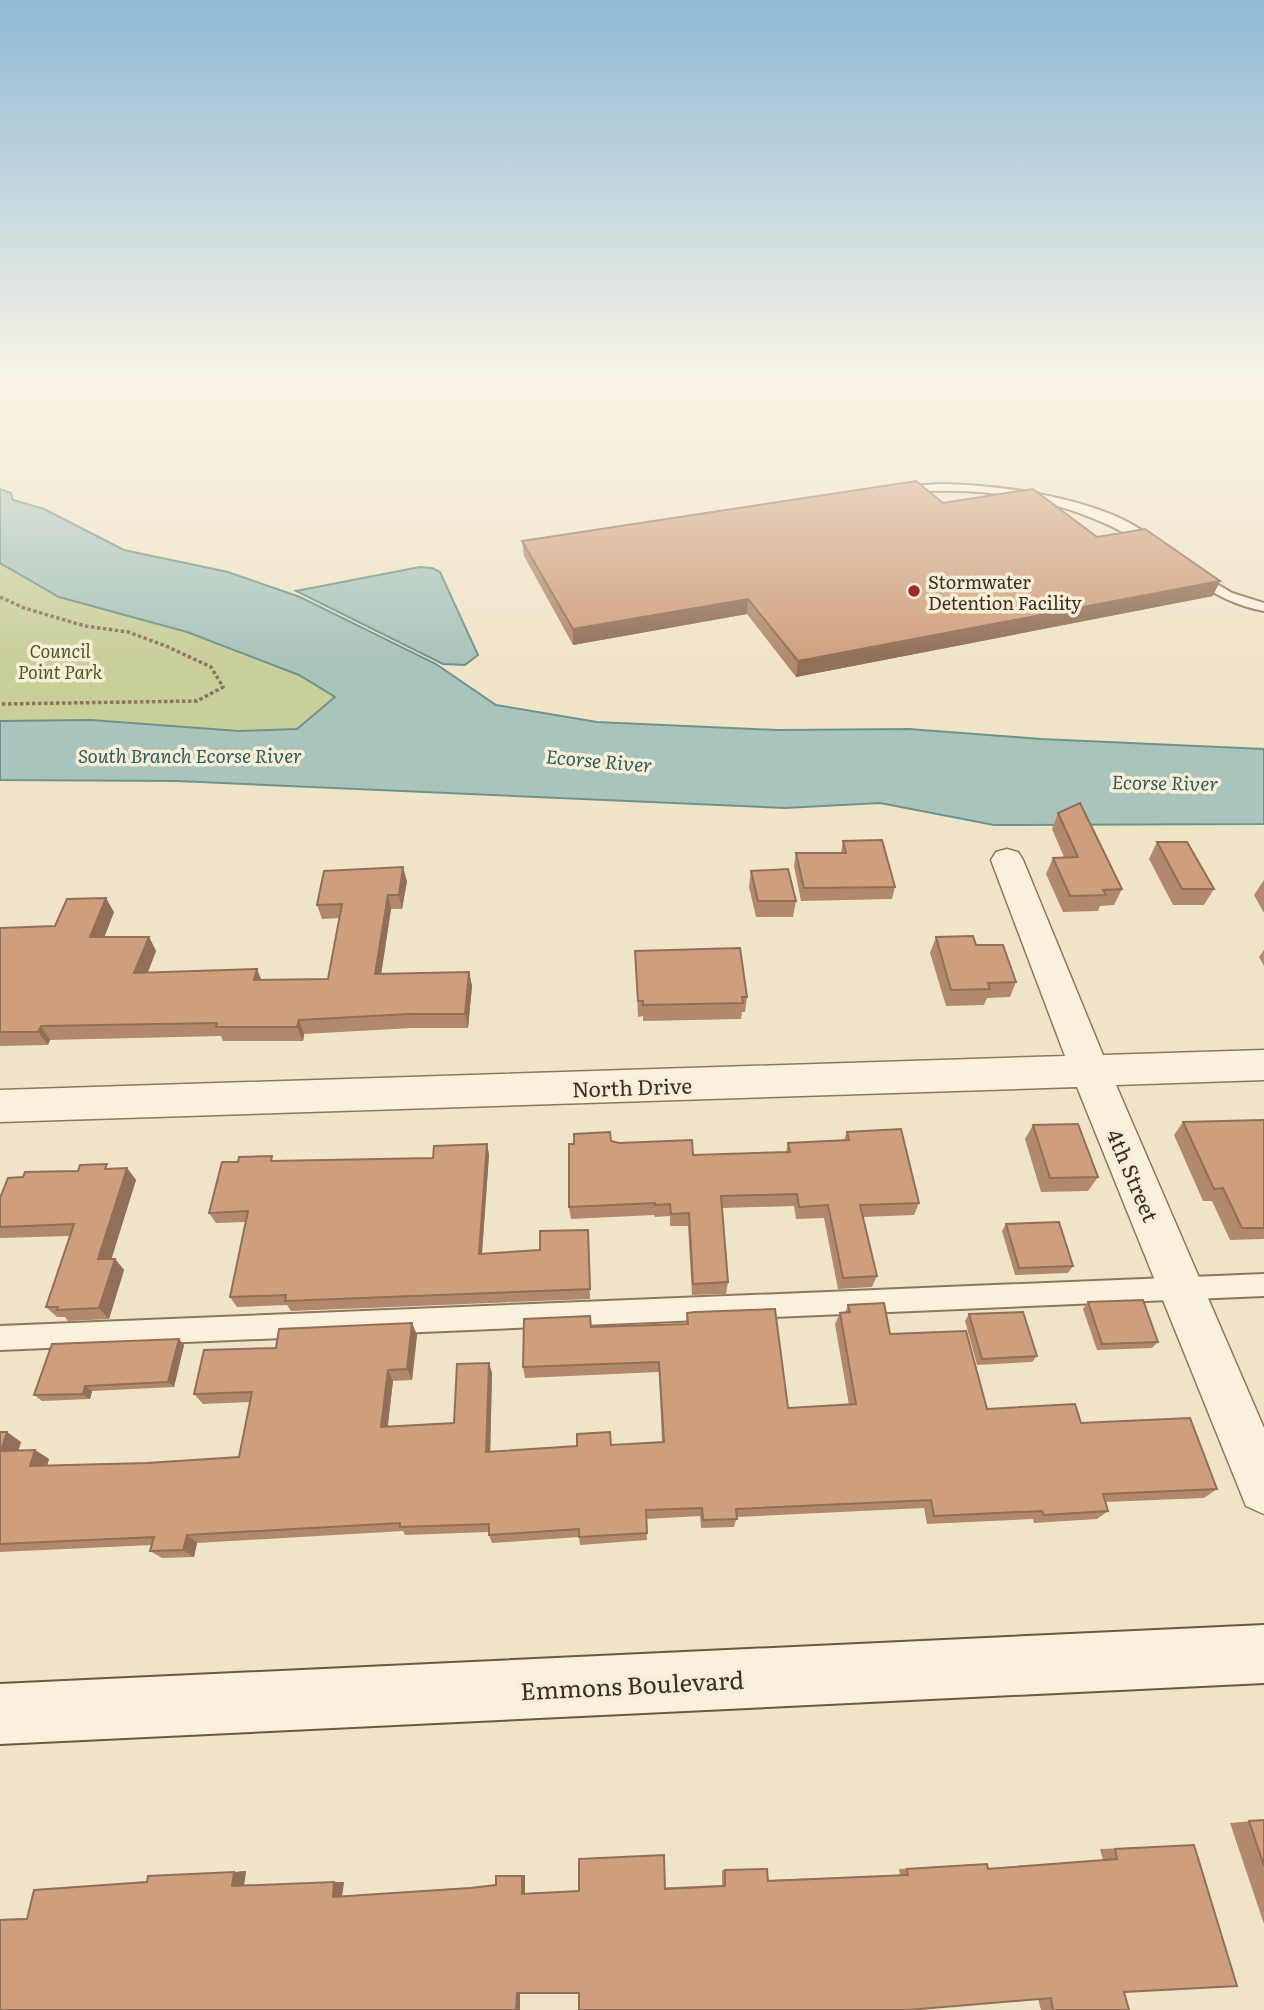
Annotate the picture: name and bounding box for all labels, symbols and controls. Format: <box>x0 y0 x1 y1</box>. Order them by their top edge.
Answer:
place label: Stormwater Detention Facility <box>928 568 1082 616</box>
marker: Stormwater Detention Facility <box>906 583 922 599</box>
park label: Council Point Park <box>18 637 102 685</box>
water label: South Branch Ecorse River <box>78 741 302 769</box>
water label: Ecorse River <box>545 741 654 779</box>
water label: Ecorse River <box>1111 767 1219 797</box>
street label: North Drive <box>571 1068 693 1104</box>
street label: 4th Street <box>1101 1124 1168 1227</box>
street label: Emmons Boulevard <box>519 1661 745 1707</box>

